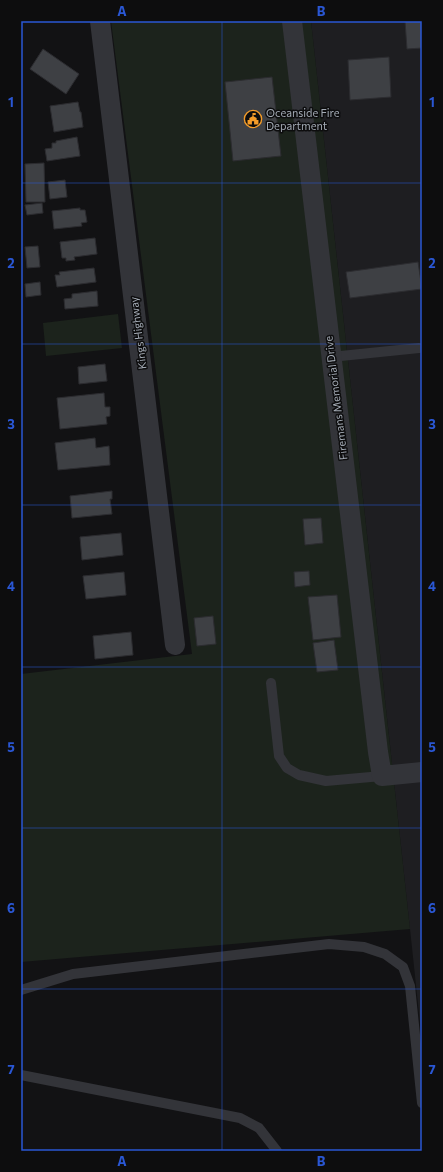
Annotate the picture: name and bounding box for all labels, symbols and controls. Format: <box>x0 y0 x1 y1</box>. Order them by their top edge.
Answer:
text: A <box>117 3 127 19</box>
text: B <box>317 3 326 19</box>
text: 1 <box>8 94 14 110</box>
text: 1 <box>429 94 435 110</box>
place label: Oceanside Fire Department <box>266 106 340 132</box>
public building icon: Oceanside Fire Department <box>243 109 263 129</box>
text: 2 <box>7 255 15 271</box>
text: 2 <box>428 255 436 271</box>
street label: Kings Highway <box>127 296 148 370</box>
street label: Firemans Memorial Drive <box>321 335 350 461</box>
text: 3 <box>7 416 15 432</box>
text: 3 <box>428 416 436 432</box>
text: 4 <box>7 578 15 594</box>
text: 4 <box>428 578 436 594</box>
text: 5 <box>7 739 15 755</box>
text: 5 <box>428 739 436 755</box>
text: 6 <box>7 900 15 916</box>
text: 6 <box>428 900 436 916</box>
text: 7 <box>7 1061 15 1077</box>
text: 7 <box>428 1061 436 1077</box>
text: A <box>117 1153 127 1169</box>
text: B <box>317 1153 326 1169</box>

